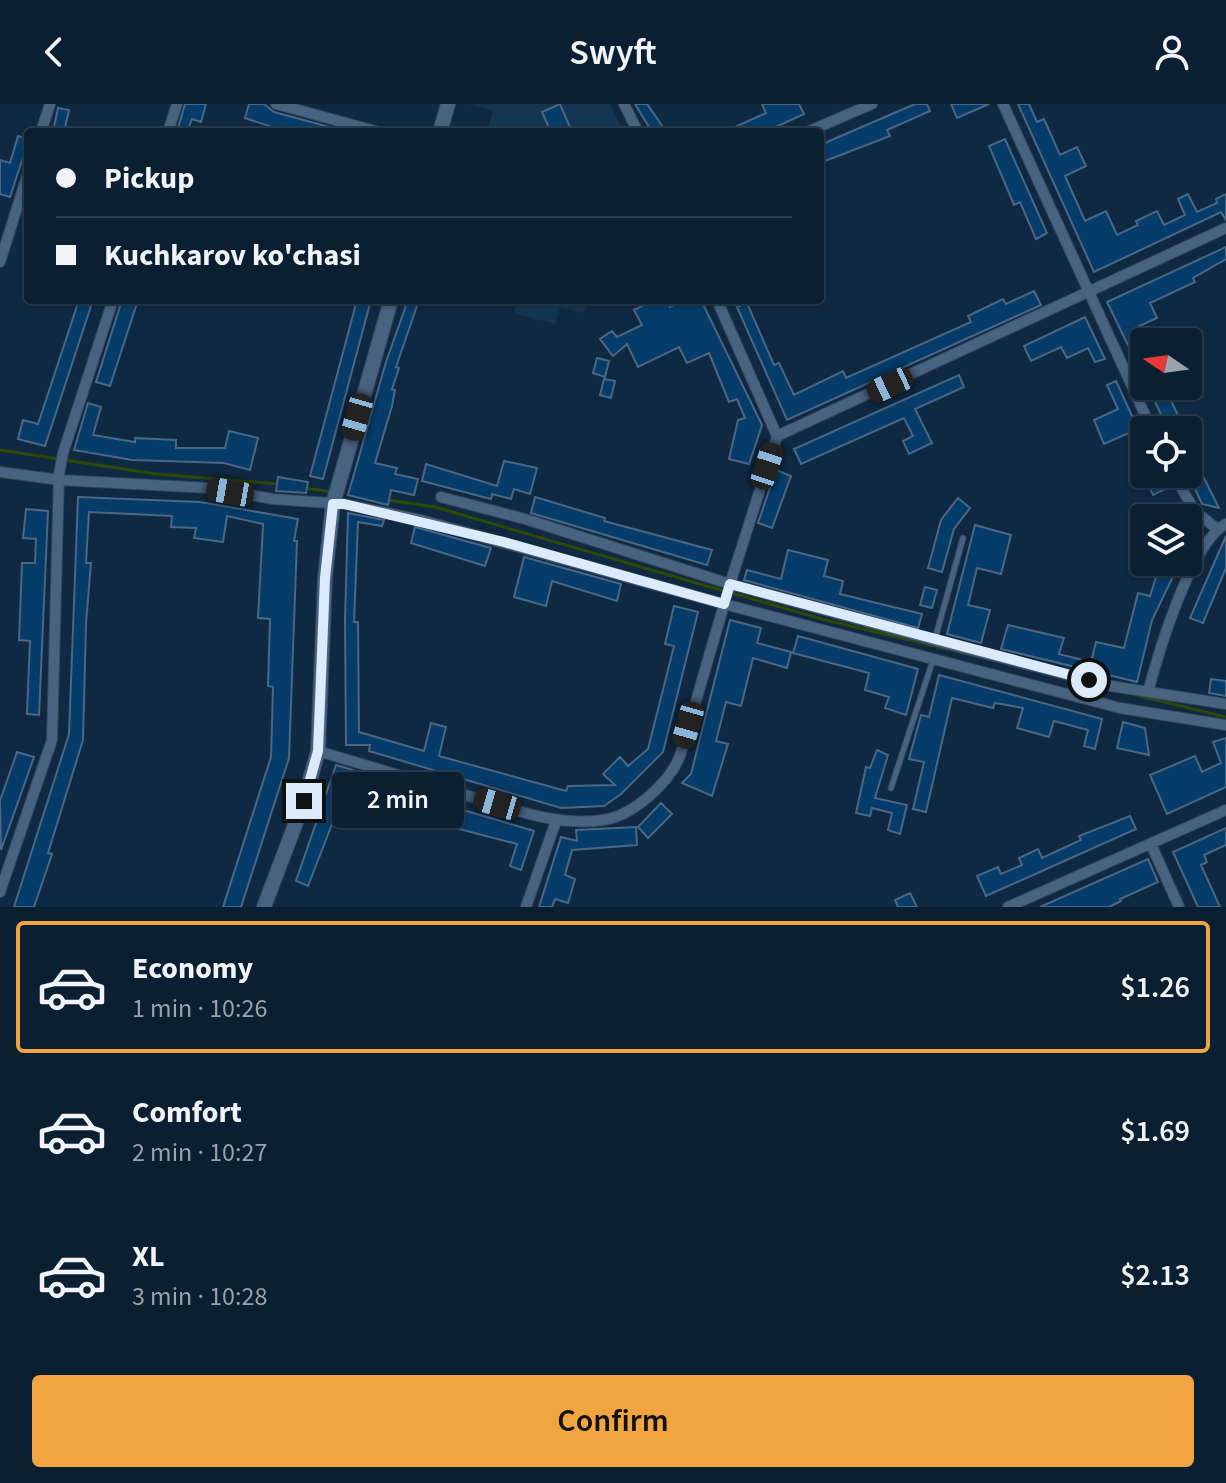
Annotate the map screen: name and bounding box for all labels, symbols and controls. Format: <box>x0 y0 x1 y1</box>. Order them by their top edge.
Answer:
text: Swyft <box>569 27 657 78</box>
icon: back <box>32 30 76 74</box>
icon: person <box>1150 30 1194 74</box>
text: Pickup <box>104 157 194 200</box>
text: Kuchkarov ko'chasi <box>104 234 361 277</box>
north arrow <box>1130 328 1202 400</box>
map controls <box>1130 328 1202 576</box>
car <box>863 364 917 406</box>
car <box>339 391 375 443</box>
button: locate <box>1130 416 1202 488</box>
car <box>748 439 786 493</box>
car <box>204 476 256 508</box>
button: layers <box>1130 504 1202 576</box>
route start <box>1071 662 1107 698</box>
car <box>670 699 706 751</box>
callout: 2 min <box>332 773 464 829</box>
text: 2 min <box>367 781 429 818</box>
route end <box>286 783 322 819</box>
car <box>471 786 523 822</box>
text: Economy <box>132 947 253 990</box>
icon: car <box>36 951 108 1023</box>
text: $1.26 <box>1120 966 1190 1009</box>
text: 1 min · 10:26 <box>132 990 267 1027</box>
text: Comfort <box>132 1091 242 1134</box>
icon: car <box>36 1095 108 1167</box>
text: $1.69 <box>1120 1110 1190 1153</box>
text: 2 min · 10:27 <box>132 1134 267 1171</box>
text: XL <box>132 1235 165 1278</box>
icon: car <box>36 1239 108 1311</box>
text: $2.13 <box>1120 1254 1190 1297</box>
text: 3 min · 10:28 <box>132 1278 267 1315</box>
button: Confirm <box>32 1375 1194 1467</box>

